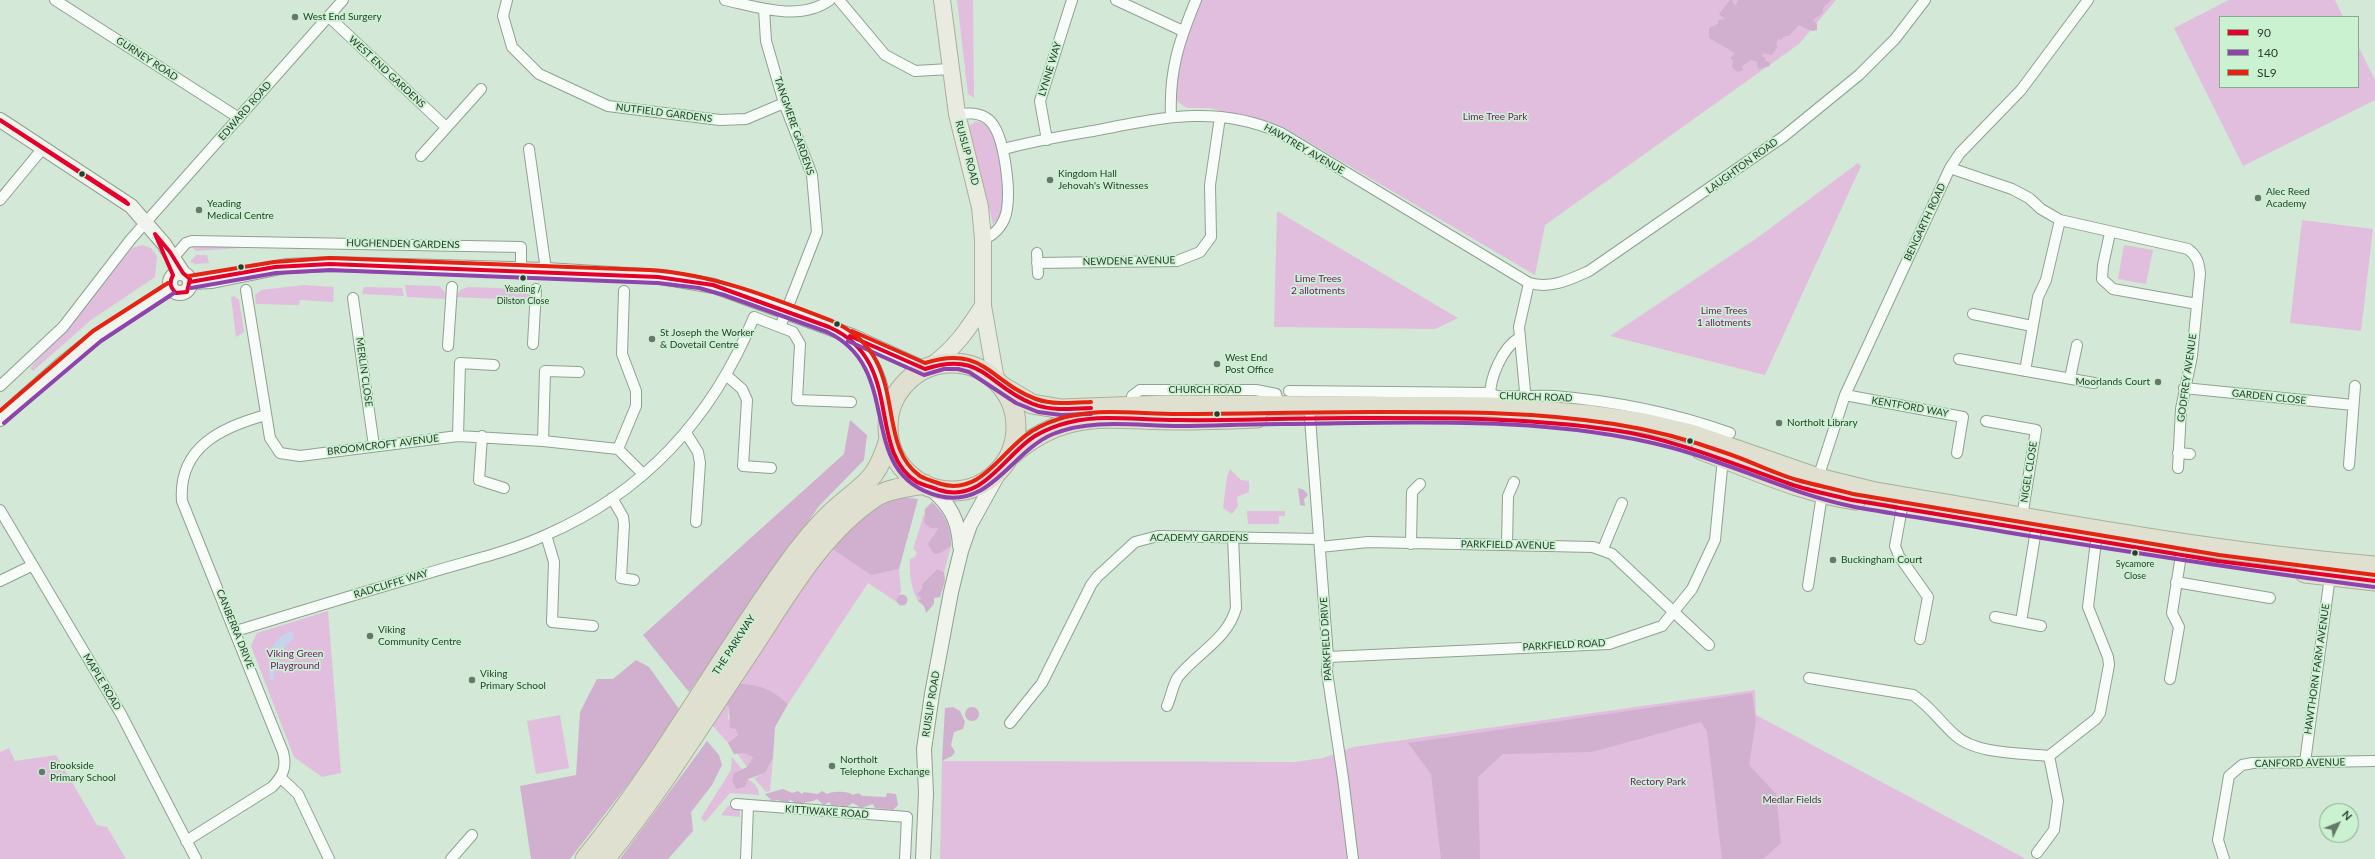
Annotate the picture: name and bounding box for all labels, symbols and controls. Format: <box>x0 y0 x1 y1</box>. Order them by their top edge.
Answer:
place label: West End Surgery <box>303 11 382 23</box>
marker: West End Surgery <box>290 12 300 22</box>
legend <box>2219 16 2359 88</box>
text: 90 <box>2257 25 2271 40</box>
street label: WEST END GARDENS <box>346 33 428 111</box>
street label: GURNEY ROAD <box>114 34 180 84</box>
street label: LYNNE WAY <box>1036 40 1064 98</box>
text: 140 <box>2257 45 2278 60</box>
text: SL9 <box>2257 65 2277 80</box>
street label: TANGMERE GARDENS <box>772 75 816 177</box>
street label: EDWARD ROAD <box>216 79 274 143</box>
street label: NUTFIELD GARDENS <box>615 101 713 125</box>
park label: Lime Tree Park <box>1463 111 1527 123</box>
street label: RUISLIP ROAD <box>953 119 981 187</box>
street label: HAWTREY AVENUE <box>1262 121 1346 177</box>
street label: LAUGHTON ROAD <box>1704 136 1780 196</box>
place label: Kingdom Hall Jehovah's Witnesses <box>1058 168 1148 192</box>
unlabelled marker <box>77 169 87 179</box>
marker: Kingdom Hall Jehovah's Witnesses <box>1045 175 1055 185</box>
street label: BENGARTH ROAD <box>1902 181 1948 263</box>
place label: Alec Reed Academy <box>2266 186 2310 210</box>
marker: Alec Reed Academy <box>2253 193 2263 203</box>
place label: Yeading Medical Centre <box>207 198 274 222</box>
marker: Yeading Medical Centre <box>194 205 204 215</box>
street label: HUGHENDEN GARDENS <box>346 237 460 251</box>
street label: NEWDENE AVENUE <box>1083 254 1175 268</box>
unlabelled marker <box>236 262 246 272</box>
marker: Yeading / Dilston Close <box>518 273 528 283</box>
park label: Lime Trees 2 allotments <box>1291 273 1345 296</box>
place label: Yeading / Dilston Close <box>497 284 549 305</box>
park label: Lime Trees 1 allotments <box>1697 305 1751 328</box>
unlabelled marker <box>832 319 842 329</box>
place label: St Joseph the Worker & Dovetail Centre <box>660 327 754 350</box>
street label: GODFREY AVENUE <box>2175 333 2199 423</box>
marker: St Joseph the Worker & Dovetail Centre <box>647 334 657 344</box>
street label: MERLIN CLOSE <box>353 336 375 408</box>
place label: West End Post Office <box>1225 352 1274 376</box>
marker: West End Post Office <box>1212 359 1222 369</box>
place label: Moorlands Court <box>2075 376 2150 388</box>
marker: Moorlands Court <box>2153 377 2163 387</box>
street label: CHURCH ROAD <box>1168 384 1242 396</box>
street label: GARDEN CLOSE <box>2231 387 2307 407</box>
street label: CHURCH ROAD <box>1499 390 1573 404</box>
street label: KENTFORD WAY <box>1870 394 1950 420</box>
unlabelled marker <box>1212 409 1222 419</box>
place label: Northolt Library <box>1787 417 1858 429</box>
marker: Northolt Library <box>1774 418 1784 428</box>
street label: BROOMCROFT AVENUE <box>326 432 440 458</box>
unlabelled marker <box>1685 436 1695 446</box>
street label: NIGEL CLOSE <box>2018 440 2040 504</box>
street label: ACADEMY GARDENS <box>1150 532 1248 544</box>
street label: PARKFIELD AVENUE <box>1461 538 1555 552</box>
marker: Sycamore Close <box>2130 548 2140 558</box>
place label: Buckingham Court <box>1841 554 1922 566</box>
marker: Buckingham Court <box>1828 555 1838 565</box>
place label: Sycamore Close <box>2116 559 2154 580</box>
street label: RADCLIFFE WAY <box>352 567 430 601</box>
street label: CANBERRA DRIVE <box>214 588 256 670</box>
street label: PARKFIELD DRIVE <box>1318 597 1334 681</box>
street label: HAWTHORN FARM AVENUE <box>2302 603 2332 735</box>
street label: THE PARKWAY <box>710 613 758 677</box>
place label: Viking Community Centre <box>378 624 461 648</box>
marker: Viking Community Centre <box>365 631 375 641</box>
street label: PARKFIELD ROAD <box>1522 637 1606 653</box>
park label: Viking Green Playground <box>267 648 323 672</box>
street label: MAPLE ROAD <box>80 652 124 712</box>
place label: Viking Primary School <box>480 668 546 692</box>
street label: RUISLIP ROAD <box>920 670 942 738</box>
marker: Viking Primary School <box>467 675 477 685</box>
place label: Northolt Telephone Exchange <box>840 754 930 778</box>
street label: CANFORD AVENUE <box>2255 756 2345 770</box>
place label: Brookside Primary School <box>50 760 116 784</box>
marker: Northolt Telephone Exchange <box>827 761 837 771</box>
marker: Brookside Primary School <box>37 767 47 777</box>
park label: Rectory Park <box>1630 776 1686 788</box>
park label: Medlar Fields <box>1762 794 1822 806</box>
street label: KITTIWAKE ROAD <box>785 803 869 821</box>
north arrow <box>2319 803 2359 843</box>
text: N <box>2340 808 2355 823</box>

